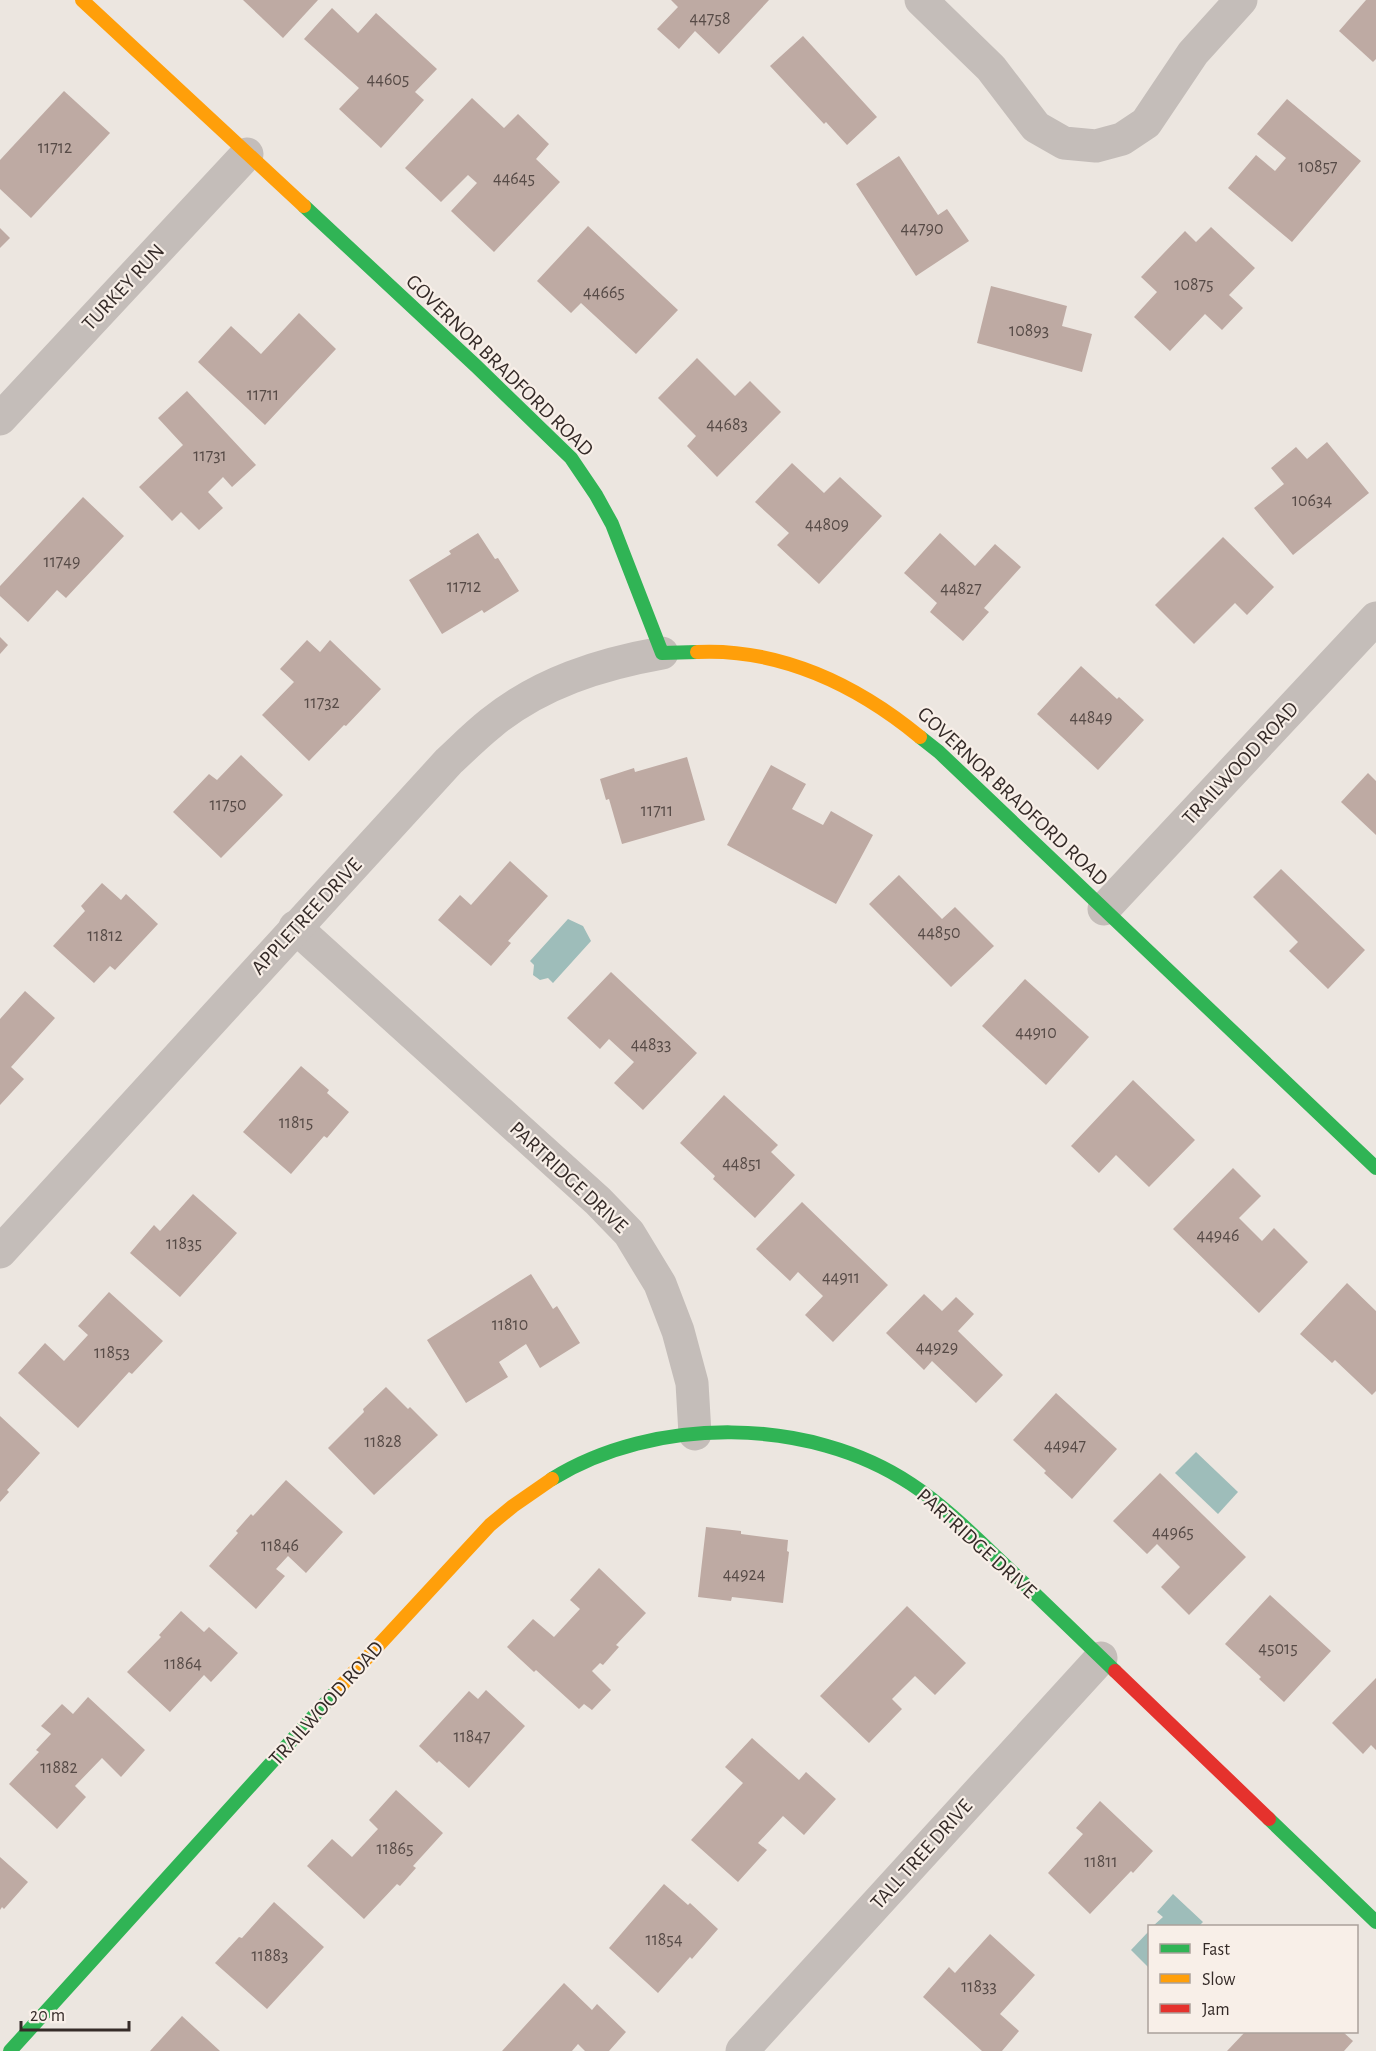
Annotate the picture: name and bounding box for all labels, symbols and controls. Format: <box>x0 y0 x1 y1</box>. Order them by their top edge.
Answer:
house number: 44758 <box>690 10 730 28</box>
house number: 44605 <box>367 71 409 89</box>
house number: 11712 <box>38 139 72 157</box>
house number: 10857 <box>1298 158 1338 176</box>
house number: 44645 <box>493 170 535 188</box>
house number: 44790 <box>901 220 943 238</box>
street label: TURKEY RUN <box>78 240 169 335</box>
street label: GOVERNOR BRADFORD ROAD <box>402 270 597 460</box>
house number: 10875 <box>1174 276 1214 294</box>
house number: 44665 <box>583 284 625 302</box>
house number: 10893 <box>1009 322 1049 340</box>
house number: 11711 <box>247 386 279 404</box>
house number: 44683 <box>706 416 748 434</box>
house number: 11731 <box>193 447 227 465</box>
house number: 10634 <box>1292 492 1332 510</box>
house number: 44809 <box>805 516 849 534</box>
house number: 11749 <box>43 553 81 571</box>
house number: 11712 <box>447 578 481 596</box>
house number: 44827 <box>940 580 982 598</box>
house number: 11732 <box>304 694 340 712</box>
street label: TRAILWOOD ROAD <box>1178 698 1303 829</box>
street label: GOVERNOR BRADFORD ROAD <box>913 703 1112 890</box>
house number: 44849 <box>1070 709 1112 727</box>
house number: 11750 <box>210 796 246 814</box>
house number: 11711 <box>641 802 673 820</box>
street label: APPLETREE DRIVE <box>247 854 366 979</box>
house number: 44850 <box>918 924 960 942</box>
house number: 11812 <box>87 927 123 945</box>
house number: 44910 <box>1015 1024 1057 1042</box>
house number: 44833 <box>631 1036 671 1054</box>
house number: 11815 <box>279 1114 313 1132</box>
street label: PARTRIDGE DRIVE <box>506 1118 632 1237</box>
house number: 44851 <box>722 1155 762 1173</box>
house number: 44946 <box>1197 1227 1239 1245</box>
house number: 11835 <box>166 1235 202 1253</box>
house number: 44911 <box>822 1269 860 1287</box>
house number: 11810 <box>492 1316 528 1334</box>
house number: 44929 <box>916 1339 958 1357</box>
house number: 11853 <box>94 1344 130 1362</box>
house number: 11828 <box>364 1433 402 1451</box>
house number: 44947 <box>1044 1437 1086 1455</box>
street label: PARTRIDGE DRIVE <box>913 1484 1040 1602</box>
house number: 44965 <box>1152 1524 1194 1542</box>
house number: 11846 <box>261 1537 299 1555</box>
house number: 44924 <box>723 1566 766 1584</box>
street label: TRAILWOOD ROAD <box>265 1637 388 1770</box>
house number: 45015 <box>1258 1640 1298 1658</box>
house number: 11864 <box>164 1655 202 1673</box>
house number: 11847 <box>453 1728 491 1746</box>
house number: 11882 <box>40 1759 78 1777</box>
street label: TALL TREE DRIVE <box>867 1795 976 1914</box>
house number: 11865 <box>377 1840 413 1858</box>
house number: 11811 <box>1084 1853 1118 1871</box>
legend <box>1148 1925 1358 2033</box>
house number: 11854 <box>645 1931 683 1949</box>
text: Fast <box>1202 1941 1230 1959</box>
house number: 11883 <box>252 1947 288 1965</box>
text: Slow <box>1202 1971 1235 1989</box>
house number: 11833 <box>961 1978 997 1996</box>
scale bar <box>21 1994 129 2032</box>
text: Jam <box>1202 2001 1230 2019</box>
text: 20 m <box>30 2007 65 2025</box>

